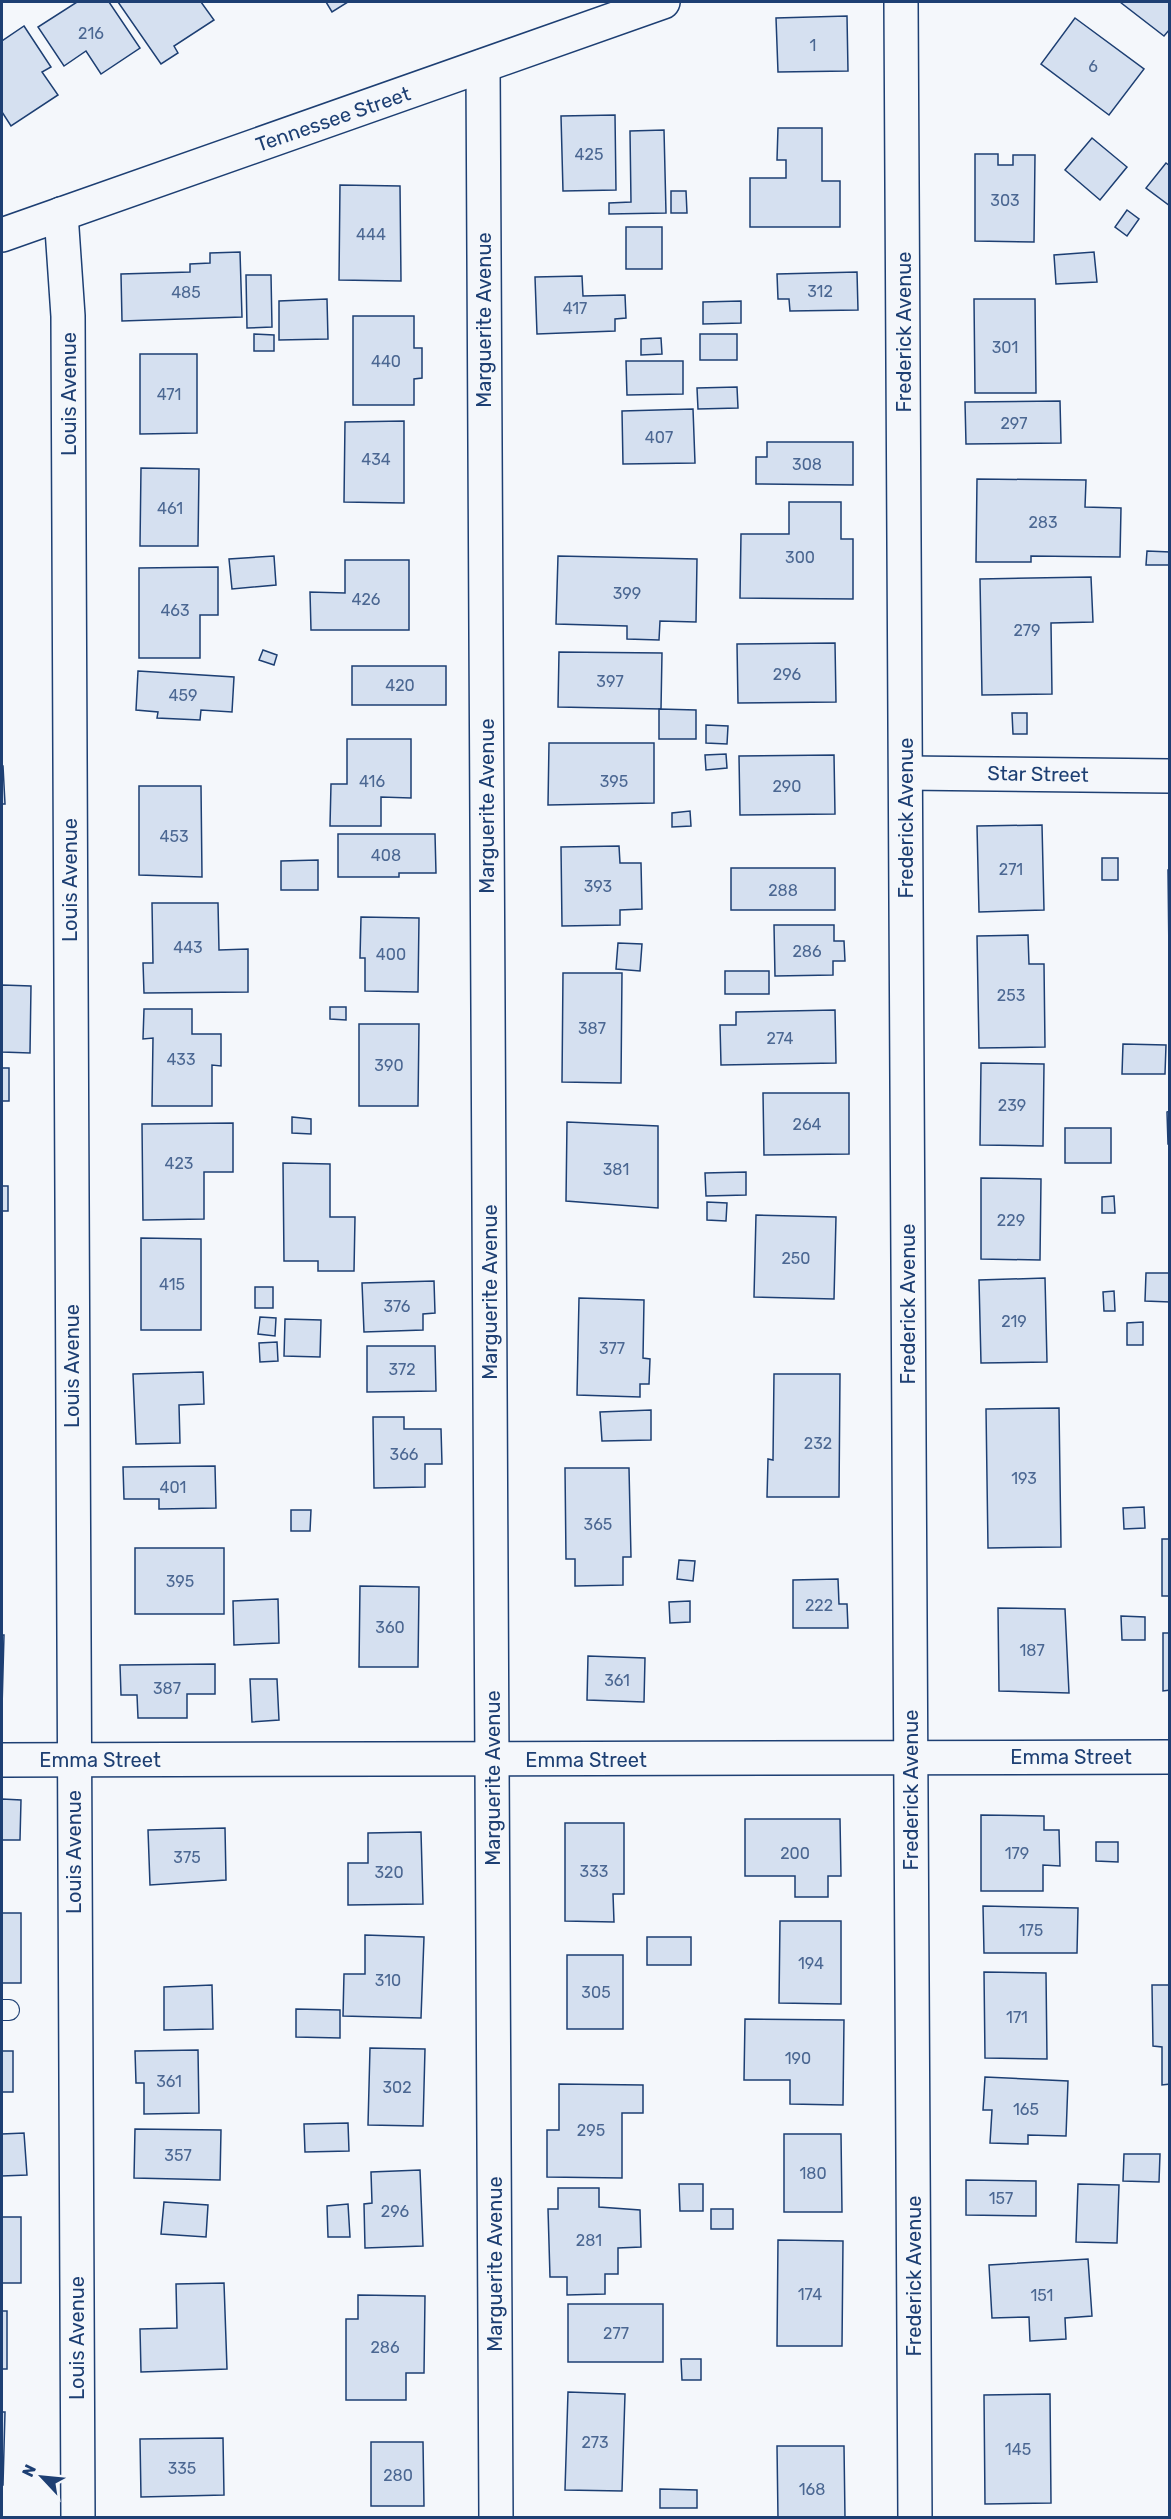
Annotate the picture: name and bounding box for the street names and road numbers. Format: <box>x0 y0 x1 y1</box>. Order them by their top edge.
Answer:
street label: Tennessee Street <box>253 81 414 157</box>
street label: Marguerite Avenue <box>472 232 496 408</box>
street label: Frederick Avenue <box>892 251 916 413</box>
street label: Louis Avenue <box>57 332 81 456</box>
street label: Marguerite Avenue <box>475 718 499 894</box>
street label: Frederick Avenue <box>894 737 918 899</box>
street label: Star Street <box>987 761 1089 787</box>
street label: Louis Avenue <box>58 818 82 942</box>
street label: Marguerite Avenue <box>478 1204 502 1380</box>
street label: Frederick Avenue <box>896 1223 920 1385</box>
street label: Louis Avenue <box>60 1304 84 1428</box>
street label: Marguerite Avenue <box>481 1690 505 1866</box>
street label: Frederick Avenue <box>899 1709 923 1871</box>
street label: Emma Street <box>1010 1745 1132 1769</box>
street label: Emma Street <box>39 1748 161 1772</box>
street label: Emma Street <box>525 1748 647 1772</box>
street label: Louis Avenue <box>62 1790 86 1914</box>
street label: Marguerite Avenue <box>483 2176 507 2352</box>
street label: Frederick Avenue <box>902 2195 926 2357</box>
street label: Louis Avenue <box>65 2276 89 2400</box>

